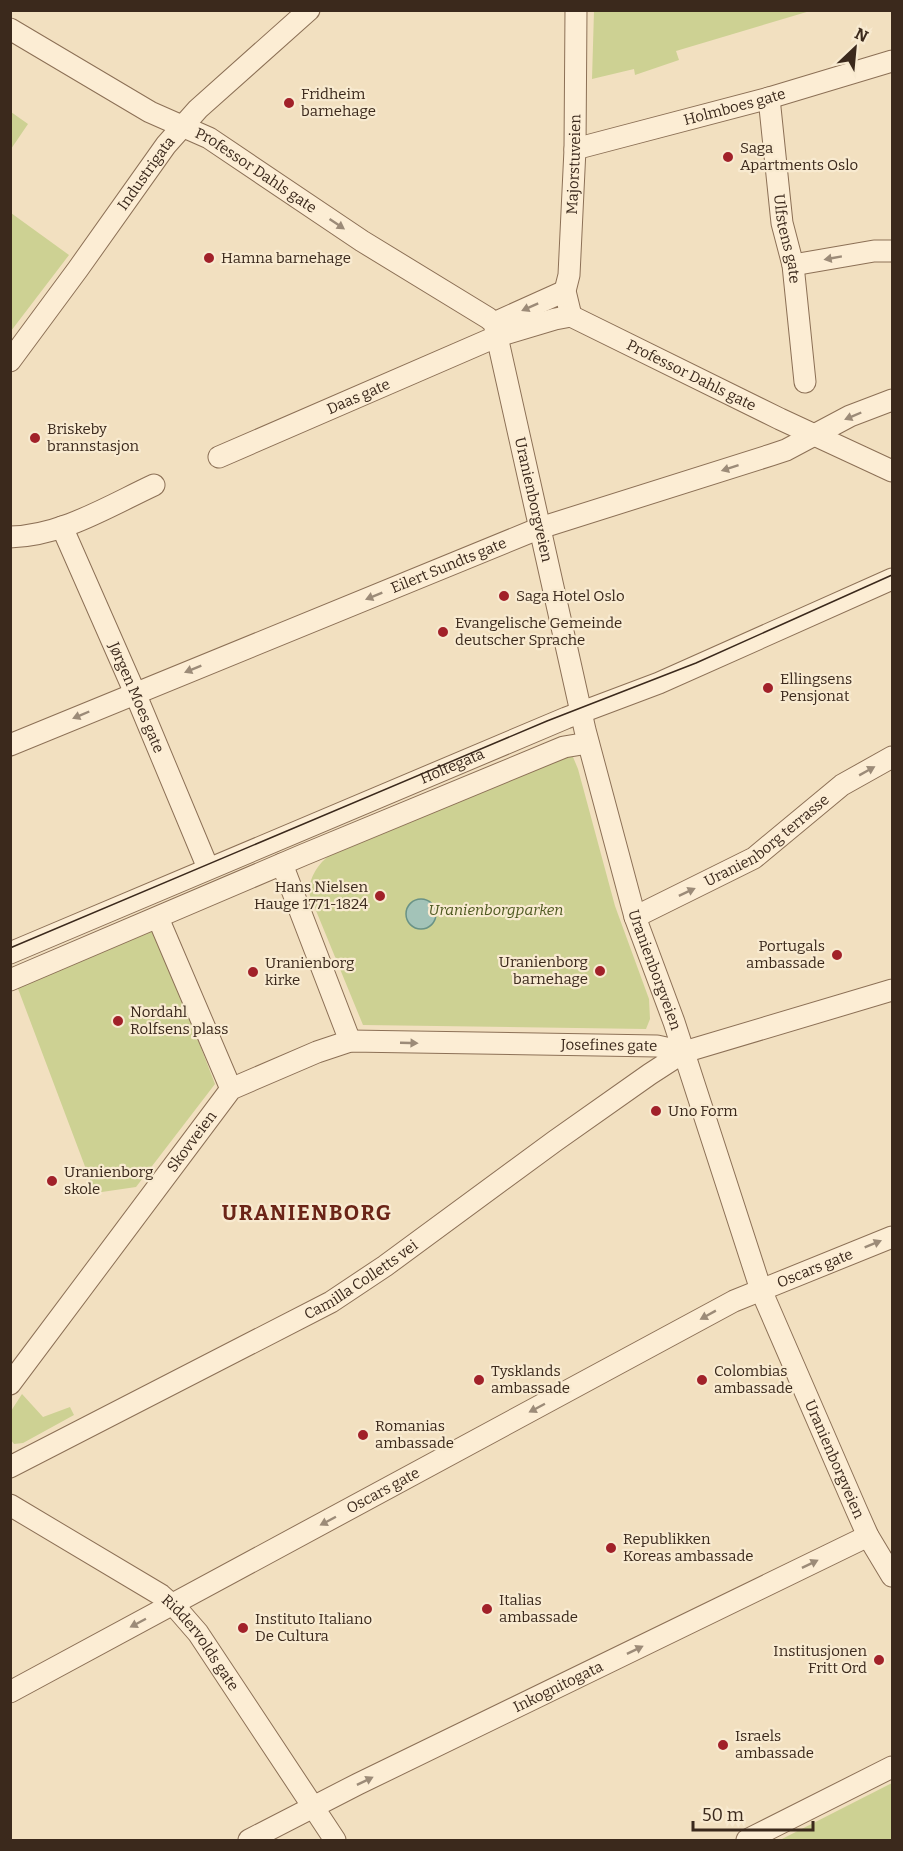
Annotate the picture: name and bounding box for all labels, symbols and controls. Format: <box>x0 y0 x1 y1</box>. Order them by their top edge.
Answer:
north arrow <box>825 18 885 78</box>
text: N <box>852 24 871 46</box>
place label: Fridheim barnehage <box>301 85 376 120</box>
street label: Holmboes gate <box>682 85 788 129</box>
marker: Fridheim barnehage <box>282 96 296 110</box>
street label: Majorstuveien <box>563 114 584 215</box>
street label: Professor Dahls gate <box>192 124 320 217</box>
street label: Industrigata <box>114 132 179 214</box>
place label: Saga Apartments Oslo <box>740 139 858 174</box>
marker: Saga Apartments Oslo <box>721 150 735 164</box>
street label: Ulfstens gate <box>770 193 804 284</box>
one-way arrow <box>329 218 345 230</box>
place label: Hamna barnehage <box>221 249 351 267</box>
marker: Hamna barnehage <box>202 251 216 265</box>
one-way arrow <box>823 254 842 263</box>
one-way arrow <box>520 302 538 312</box>
street label: Professor Dahls gate <box>624 336 759 415</box>
street label: Daas gate <box>324 375 393 418</box>
one-way arrow <box>843 411 861 421</box>
place label: Briskeby brannstasjon <box>47 420 140 455</box>
marker: Briskeby brannstasjon <box>28 431 42 445</box>
street label: Uranienborgveien <box>511 435 556 564</box>
one-way arrow <box>721 464 739 473</box>
street label: Eilert Sundts gate <box>388 534 509 597</box>
place label: Saga Hotel Oslo <box>516 587 625 605</box>
marker: Saga Hotel Oslo <box>497 589 511 603</box>
one-way arrow <box>364 591 382 601</box>
place label: Evangelische Gemeinde deutscher Sprache <box>455 614 622 649</box>
marker: Evangelische Gemeinde deutscher Sprache <box>436 625 450 639</box>
street label: Jørgen Moes gate <box>104 638 168 756</box>
one-way arrow <box>184 665 202 674</box>
place label: Ellingsens Pensjonat <box>780 670 852 705</box>
marker: Ellingsens Pensjonat <box>761 681 775 695</box>
one-way arrow <box>72 711 90 720</box>
street label: Holtegata <box>417 745 487 788</box>
one-way arrow <box>859 766 876 776</box>
street label: Uranienborg terrasse <box>701 791 833 890</box>
place label: Hans Nielsen Hauge 1771-1824 <box>254 878 368 913</box>
one-way arrow <box>679 887 696 896</box>
marker: Hans Nielsen Hauge 1771-1824 <box>373 889 387 903</box>
park label: Uranienborgparken <box>429 901 563 919</box>
street label: Uranienborgveien <box>624 908 685 1033</box>
place label: Portugals ambassade <box>746 937 825 972</box>
marker: Portugals ambassade <box>830 948 844 962</box>
place label: Uranienborg barnehage <box>499 953 588 988</box>
place label: Uranienborg kirke <box>265 954 354 989</box>
marker: Uranienborg barnehage <box>593 964 607 978</box>
marker: Uranienborg kirke <box>246 965 260 979</box>
place label: Nordahl Rolfsens plass <box>130 1003 228 1038</box>
marker: Nordahl Rolfsens plass <box>111 1014 125 1028</box>
street label: Josefines gate <box>560 1035 657 1055</box>
one-way arrow <box>399 1038 418 1048</box>
place label: Uno Form <box>668 1102 738 1120</box>
marker: Uno Form <box>649 1104 663 1118</box>
street label: Skovveien <box>163 1107 221 1176</box>
place label: Uranienborg skole <box>64 1163 153 1198</box>
marker: Uranienborg skole <box>45 1174 59 1188</box>
district label: URANIENBORG <box>222 1200 392 1226</box>
street label: Camilla Colletts vei <box>301 1236 422 1323</box>
one-way arrow <box>865 1239 883 1249</box>
street label: Oscars gate <box>774 1245 855 1292</box>
one-way arrow <box>699 1310 716 1320</box>
place label: Tysklands ambassade <box>491 1362 570 1397</box>
place label: Colombias ambassade <box>714 1362 793 1397</box>
marker: Tysklands ambassade <box>472 1373 486 1387</box>
marker: Colombias ambassade <box>695 1373 709 1387</box>
street label: Uranienborgveien <box>801 1397 868 1522</box>
one-way arrow <box>528 1403 545 1413</box>
place label: Romanias ambassade <box>375 1417 454 1452</box>
marker: Romanias ambassade <box>356 1428 370 1442</box>
street label: Oscars gate <box>343 1463 423 1518</box>
one-way arrow <box>320 1516 337 1526</box>
place label: Republikken Koreas ambassade <box>623 1530 754 1565</box>
marker: Republikken Koreas ambassade <box>604 1541 618 1555</box>
one-way arrow <box>802 1560 819 1569</box>
street label: Riddervolds gate <box>158 1591 243 1694</box>
place label: Italias ambassade <box>499 1591 578 1626</box>
marker: Italias ambassade <box>480 1602 494 1616</box>
place label: Instituto Italiano De Cultura <box>255 1610 372 1645</box>
one-way arrow <box>129 1618 146 1628</box>
marker: Instituto Italiano De Cultura <box>236 1621 250 1635</box>
place label: Institusjonen Fritt Ord <box>773 1642 867 1677</box>
one-way arrow <box>626 1645 643 1654</box>
marker: Institusjonen Fritt Ord <box>872 1653 886 1667</box>
street label: Inkognitogata <box>510 1657 606 1716</box>
place label: Israels ambassade <box>735 1727 814 1762</box>
marker: Israels ambassade <box>716 1738 730 1752</box>
one-way arrow <box>357 1776 374 1786</box>
scale bar <box>693 1794 813 1832</box>
text: 50 m <box>702 1804 744 1826</box>

